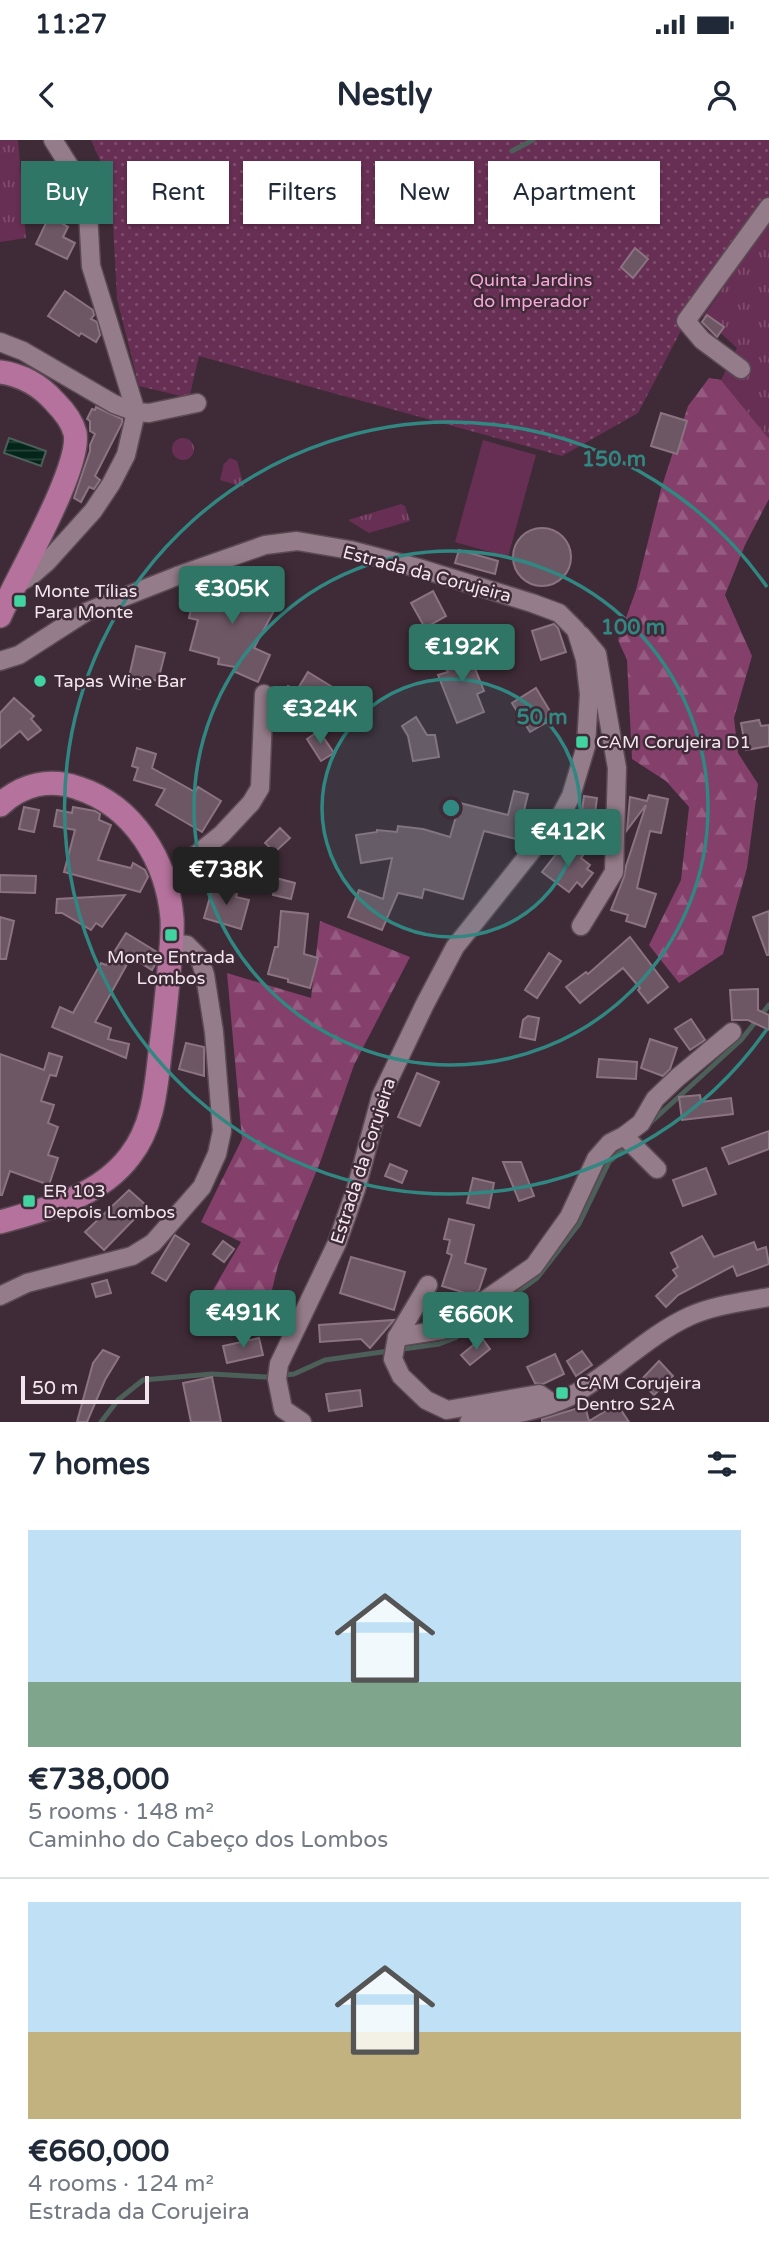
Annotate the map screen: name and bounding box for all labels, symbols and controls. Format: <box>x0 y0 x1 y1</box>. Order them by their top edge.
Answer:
text: 11:27 <box>35 9 107 40</box>
icon: back <box>28 76 66 114</box>
text: Nestly <box>337 76 432 114</box>
icon: person <box>703 76 741 114</box>
chip: Buy <box>21 161 113 224</box>
chip: Rent <box>127 161 229 224</box>
chip: Filters <box>243 161 361 224</box>
chip: New <box>375 161 474 224</box>
chip: Apartment <box>488 161 660 224</box>
park label: Quinta Jardins do Imperador <box>470 269 592 312</box>
text: 150 m <box>582 447 646 472</box>
street label: Estrada da Corujeira <box>340 541 514 607</box>
pin: €305K <box>183 566 281 626</box>
text: €305K <box>195 575 269 603</box>
place label: Monte Tílias Para Monte <box>34 580 137 623</box>
marker: Monte Tílias Para Monte <box>12 593 28 609</box>
text: 100 m <box>601 615 665 640</box>
pin: €192K <box>413 624 511 684</box>
text: €192K <box>425 633 499 661</box>
place label: Tapas Wine Bar <box>54 670 186 692</box>
marker: Tapas Wine Bar <box>32 673 48 689</box>
pin: €324K <box>271 686 369 746</box>
text: €324K <box>283 695 357 723</box>
text: 50 m <box>516 705 568 730</box>
place label: CAM Corujeira D1 <box>596 731 751 753</box>
marker: CAM Corujeira D1 <box>574 734 590 750</box>
centre of rings <box>439 796 463 820</box>
pin: €412K <box>519 810 617 869</box>
text: €412K <box>531 818 605 846</box>
pin: €738K <box>177 848 275 907</box>
text: €738K <box>189 856 263 884</box>
marker: Monte Entrada Lombos <box>163 927 179 943</box>
place label: Monte Entrada Lombos <box>107 946 235 989</box>
street label: Estrada da Corujeira <box>326 1075 400 1247</box>
place label: ER 103 Depois Lombos <box>43 1180 175 1223</box>
marker: ER 103 Depois Lombos <box>21 1193 37 1209</box>
pin: €491K <box>194 1290 292 1350</box>
pin: €660K <box>427 1292 525 1352</box>
text: €491K <box>206 1299 280 1327</box>
text: €660K <box>439 1301 513 1329</box>
place label: CAM Corujeira Dentro S2A <box>576 1372 701 1415</box>
scale bar <box>21 1373 149 1405</box>
text: 50 m <box>32 1377 78 1399</box>
marker: CAM Corujeira Dentro S2A <box>554 1385 570 1401</box>
icon: filters <box>703 1445 741 1483</box>
text: 7 homes <box>28 1446 150 1483</box>
icon: home <box>322 1575 448 1701</box>
text: €738,000 <box>28 1761 169 1798</box>
text: 5 rooms · 148 m² <box>28 1798 214 1826</box>
text: Caminho do Cabeço dos Lombos <box>28 1826 388 1854</box>
icon: home <box>322 1947 448 2073</box>
text: €660,000 <box>28 2133 169 2170</box>
text: 4 rooms · 124 m² <box>28 2170 214 2198</box>
text: Estrada da Corujeira <box>28 2198 250 2226</box>

